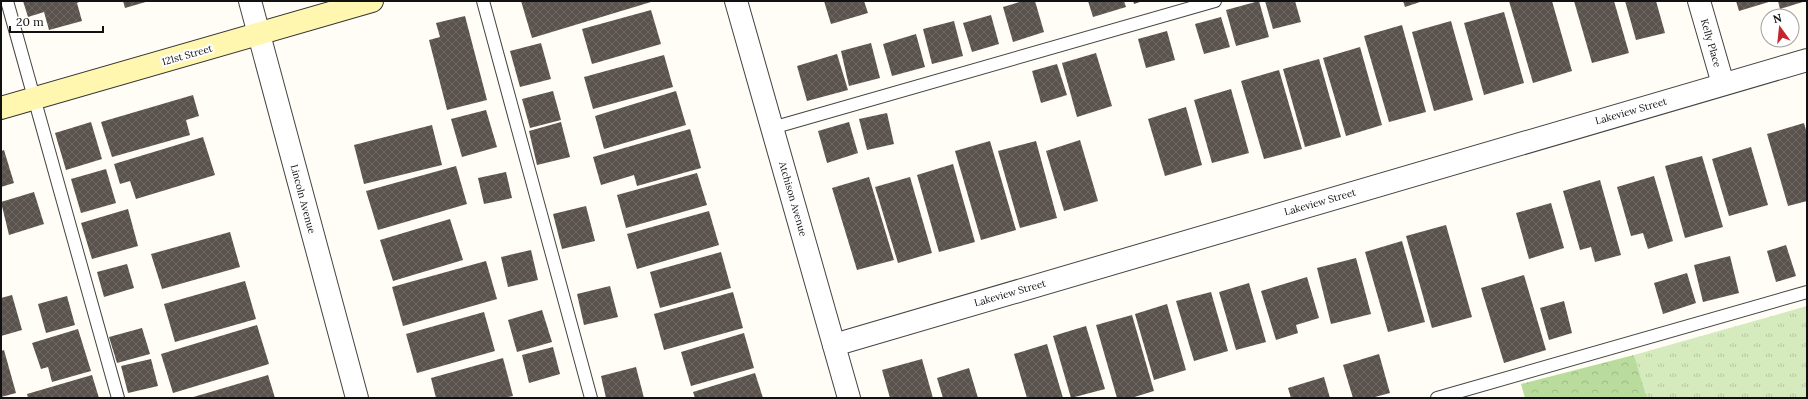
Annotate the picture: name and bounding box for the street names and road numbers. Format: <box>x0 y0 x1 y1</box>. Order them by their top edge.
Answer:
street label: Kelly Place <box>1698 17 1724 69</box>
street label: 121st Street <box>160 42 214 68</box>
street label: Lakeview Street <box>1594 95 1669 127</box>
street label: Atchison Avenue <box>776 159 810 238</box>
street label: Lincoln Avenue <box>288 163 319 236</box>
street label: Lakeview Street <box>1283 186 1358 218</box>
street label: Lakeview Street <box>973 277 1048 309</box>

